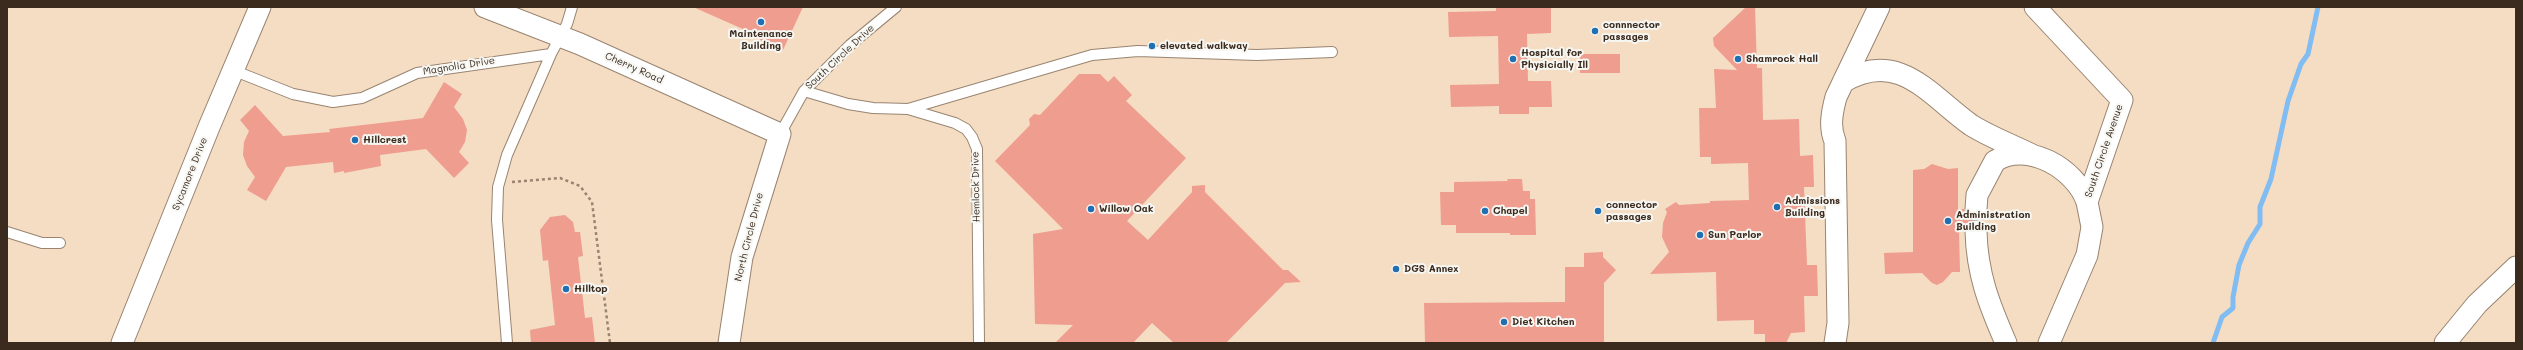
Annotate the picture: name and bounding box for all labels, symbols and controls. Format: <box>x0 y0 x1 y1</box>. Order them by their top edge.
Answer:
marker: Maintenance Building <box>756 17 766 27</box>
place label: connnector passages <box>1603 19 1660 42</box>
street label: South Circle Drive <box>803 22 877 92</box>
marker: connnector passages <box>1590 26 1600 36</box>
place label: Maintenance Building <box>729 28 793 52</box>
place label: elevated walkway <box>1160 40 1248 52</box>
marker: elevated walkway <box>1147 41 1157 51</box>
place label: Hospital for Physicially Ill <box>1521 47 1588 70</box>
street label: Cherry Road <box>603 50 665 86</box>
place label: Shamrock Hall <box>1746 53 1818 65</box>
street label: Magnolia Drive <box>422 54 496 78</box>
marker: Hospital for Physicially Ill <box>1508 54 1518 64</box>
marker: Shamrock Hall <box>1733 54 1743 64</box>
street label: South Circle Avenue <box>2082 103 2126 199</box>
place label: Hillcrest <box>363 134 406 146</box>
marker: Hillcrest <box>350 135 360 145</box>
street label: Sycamore Drive <box>170 136 210 212</box>
street label: Hemlock Drive <box>969 152 983 222</box>
street label: North Circle Drive <box>732 191 766 283</box>
place label: Admissions Building <box>1785 195 1840 218</box>
place label: connector passages <box>1606 199 1657 222</box>
marker: Admissions Building <box>1772 202 1782 212</box>
place label: Willow Oak <box>1099 203 1153 215</box>
marker: Willow Oak <box>1086 204 1096 214</box>
place label: Chapel <box>1493 205 1527 217</box>
marker: Chapel <box>1480 206 1490 216</box>
marker: connector passages <box>1593 206 1603 216</box>
place label: Administration Building <box>1956 209 2030 232</box>
marker: Administration Building <box>1943 216 1953 226</box>
place label: Sun Parlor <box>1708 229 1761 241</box>
marker: Sun Parlor <box>1695 230 1705 240</box>
place label: DGS Annex <box>1404 263 1458 275</box>
marker: DGS Annex <box>1391 264 1401 274</box>
place label: Hilltop <box>574 283 608 295</box>
marker: Hilltop <box>561 284 571 294</box>
place label: Diet Kitchen <box>1512 316 1574 328</box>
marker: Diet Kitchen <box>1499 317 1509 327</box>

